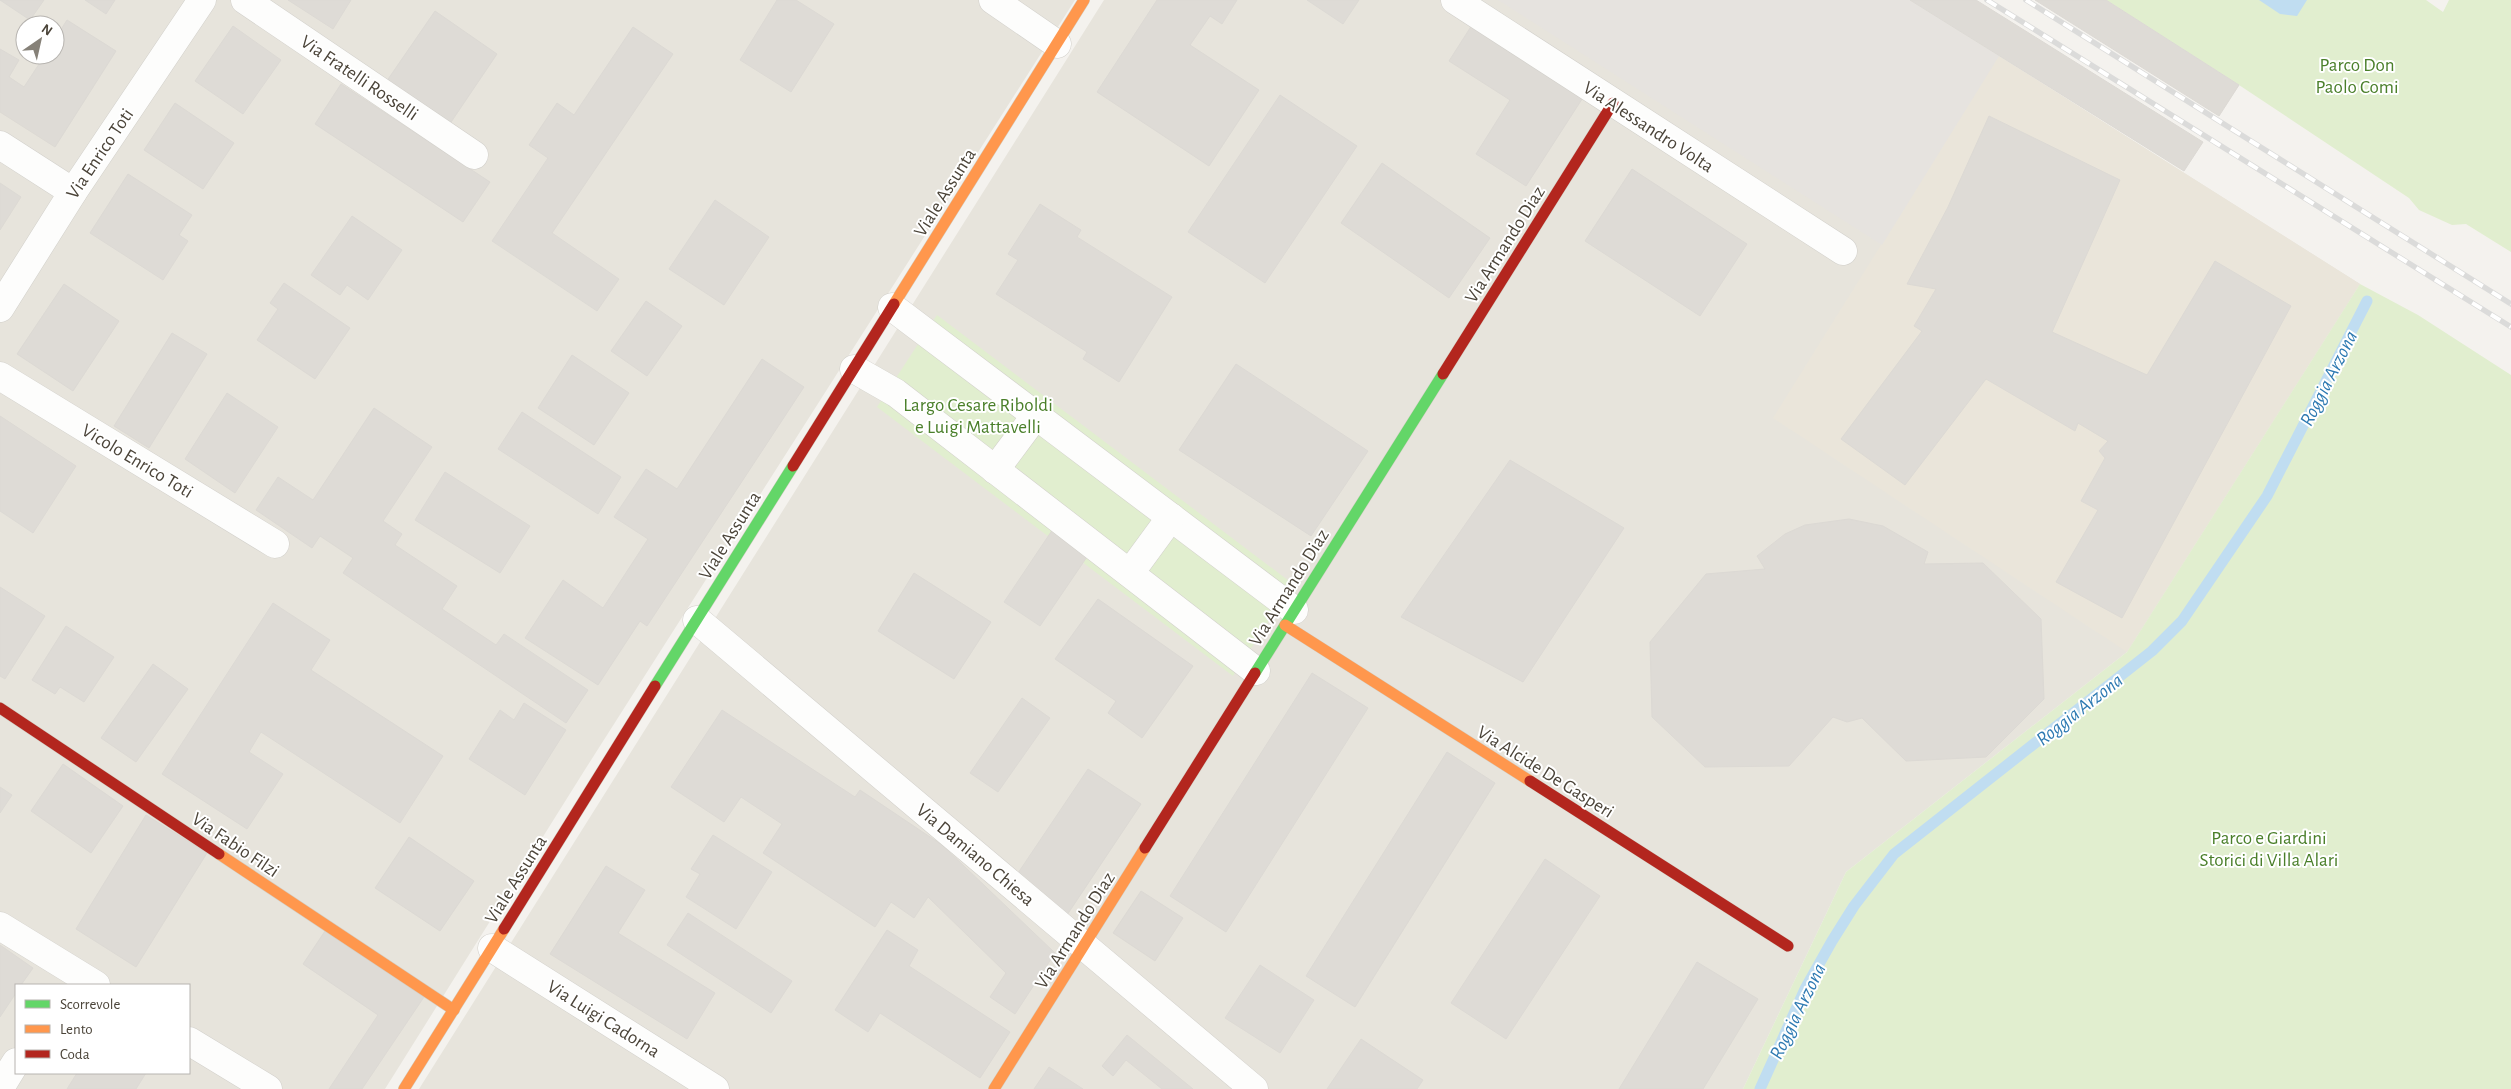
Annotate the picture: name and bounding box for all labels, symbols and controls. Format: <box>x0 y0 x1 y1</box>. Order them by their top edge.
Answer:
north arrow <box>15 15 65 65</box>
text: N <box>39 22 55 39</box>
street label: Via Fratelli Rosselli <box>297 32 421 124</box>
park label: Parco Don Paolo Comi <box>2315 56 2399 97</box>
street label: Via Alessandro Volta <box>1580 78 1717 177</box>
street label: Via Enrico Toti <box>63 105 137 202</box>
street label: Viale Assunta <box>911 145 980 240</box>
street label: Via Armando Diaz <box>1462 183 1549 306</box>
water label: Roggia Arzona <box>2296 328 2361 429</box>
park label: Largo Cesare Riboldi e Luigi Mattavelli <box>903 396 1053 437</box>
street label: Vicolo Enrico Toti <box>78 421 196 502</box>
street label: Viale Assunta <box>696 488 765 583</box>
street label: Via Armando Diaz <box>1246 526 1333 649</box>
water label: Roggia Arzona <box>2033 670 2127 750</box>
street label: Via Alcide De Gasperi <box>1474 723 1617 822</box>
street label: Via Damiano Chiesa <box>912 800 1038 910</box>
street label: Via Fabio Filzi <box>188 809 282 881</box>
park label: Parco e Giardini Storici di Villa Alari <box>2200 829 2338 870</box>
street label: Viale Assunta <box>482 832 551 927</box>
street label: Via Armando Diaz <box>1032 869 1119 992</box>
water label: Roggia Arzona <box>1766 960 1830 1062</box>
street label: Via Luigi Cadorna <box>544 977 663 1062</box>
legend <box>15 984 190 1074</box>
text: Scorrevole <box>60 997 121 1012</box>
text: Lento <box>60 1022 93 1037</box>
text: Coda <box>60 1047 90 1062</box>

